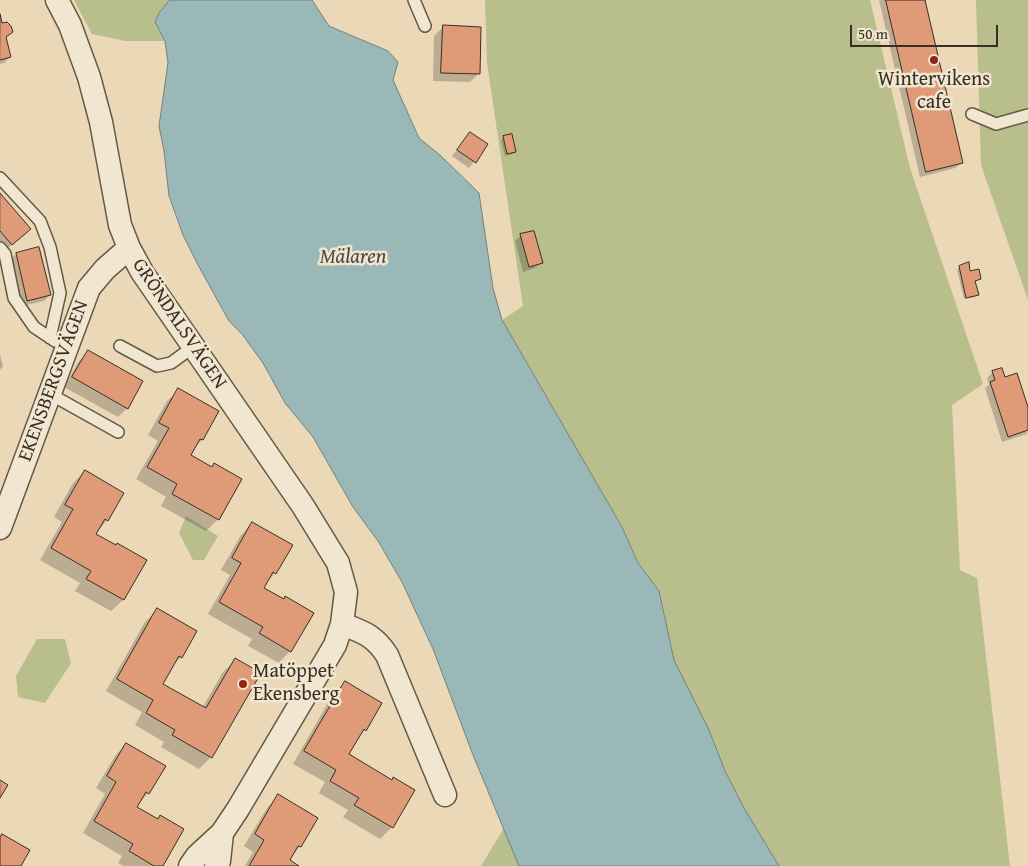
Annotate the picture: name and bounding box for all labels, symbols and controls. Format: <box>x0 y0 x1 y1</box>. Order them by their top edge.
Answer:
scale bar <box>853 15 1000 47</box>
text: 50 m <box>858 23 888 44</box>
marker: Wintervikens cafe <box>928 54 940 66</box>
place label: Wintervikens cafe <box>878 68 990 115</box>
water label: Mälaren <box>320 245 386 271</box>
street label: GRÖNDALSVÄGEN <box>127 254 231 394</box>
street label: EKENSBERGSVÄGEN <box>14 297 94 465</box>
place label: Matöppet Ekensberg <box>253 660 339 707</box>
marker: Matöppet Ekensberg <box>237 678 249 690</box>

